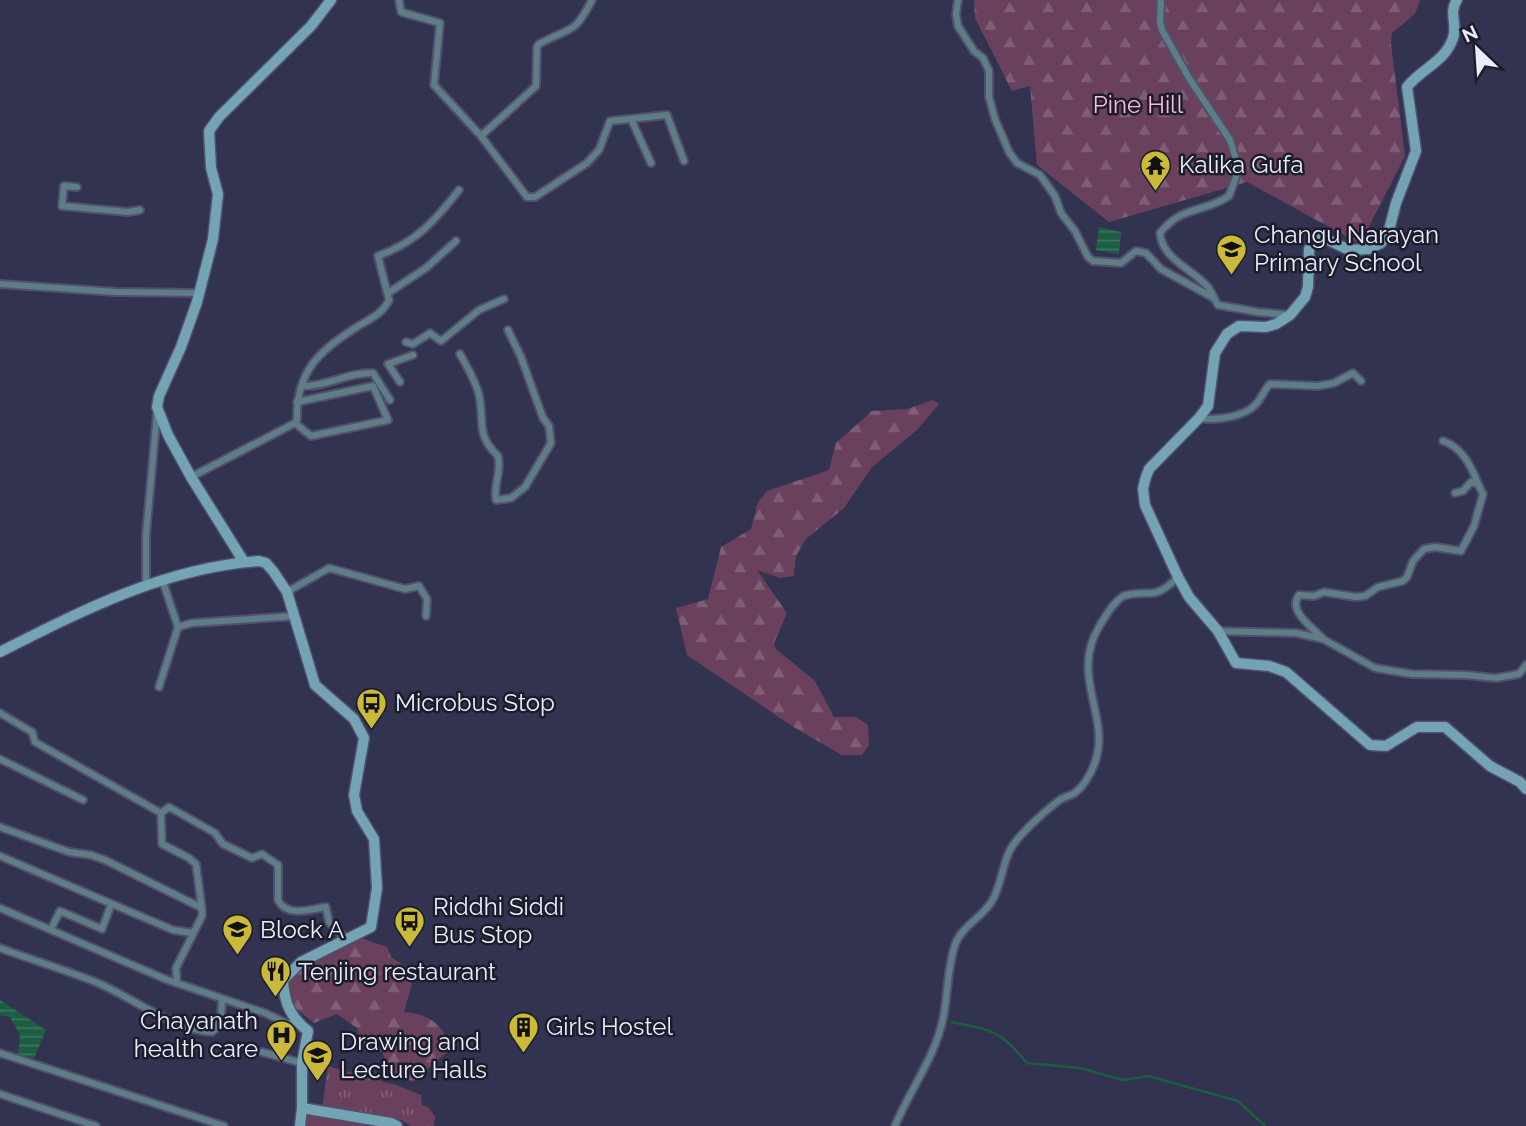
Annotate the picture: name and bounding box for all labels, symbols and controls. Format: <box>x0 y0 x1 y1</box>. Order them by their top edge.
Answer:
north arrow <box>1442 14 1512 84</box>
text: N <box>1459 21 1481 47</box>
park label: Pine Hill <box>1093 90 1184 119</box>
temple icon: Kalika Gufa <box>1139 148 1173 192</box>
place label: Kalika Gufa <box>1179 150 1304 179</box>
place label: Changu Narayan Primary School <box>1254 220 1439 277</box>
school or university icon: Changu Narayan Primary School <box>1214 232 1248 276</box>
bus stop icon: Microbus Stop <box>355 686 389 730</box>
place label: Microbus Stop <box>395 688 555 717</box>
place label: Riddhi Siddi Bus Stop <box>433 892 564 949</box>
bus stop icon: Riddhi Siddi Bus Stop <box>393 904 427 948</box>
school or university icon: Block A <box>220 913 254 957</box>
place label: Block A <box>260 915 344 944</box>
restaurant icon: Tenjing restaurant <box>258 955 292 999</box>
place label: Tenjing restaurant <box>298 957 496 986</box>
place label: Chayanath health care <box>134 1006 258 1063</box>
building icon: Girls Hostel <box>506 1010 540 1054</box>
place label: Girls Hostel <box>546 1012 673 1041</box>
hospital icon: Chayanath health care <box>264 1018 298 1062</box>
place label: Drawing and Lecture Halls <box>340 1027 487 1084</box>
school or university icon: Drawing and Lecture Halls <box>300 1039 334 1083</box>

